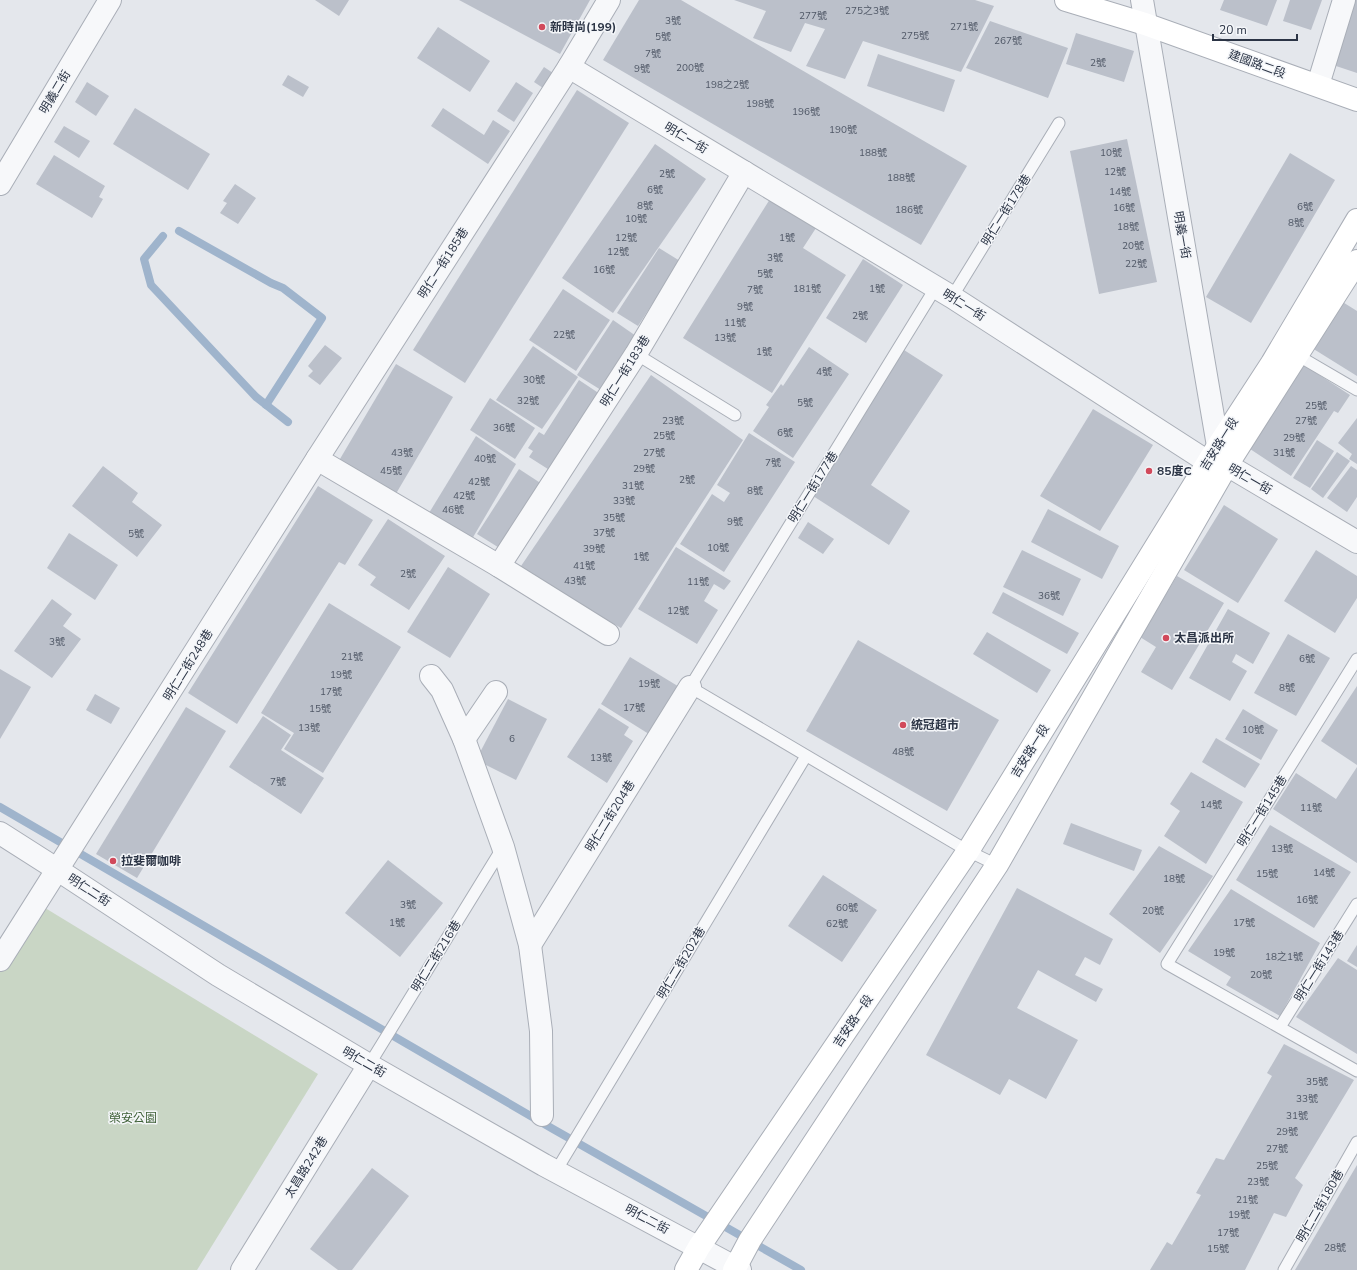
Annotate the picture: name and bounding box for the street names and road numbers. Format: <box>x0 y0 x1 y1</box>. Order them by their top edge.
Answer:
street label: 建國路二段 <box>1226 46 1288 82</box>
street label: 明義二街 <box>36 67 74 117</box>
street label: 明仁一街 <box>661 119 711 157</box>
street label: 明仁一街178巷 <box>978 171 1034 249</box>
street label: 明義一街 <box>1170 210 1194 260</box>
street label: 明仁一街185巷 <box>414 224 472 302</box>
street label: 明仁一街 <box>939 285 989 325</box>
street label: 明仁一街183巷 <box>597 332 653 410</box>
street label: 吉安路一段 <box>1196 414 1242 474</box>
street label: 明仁一街177巷 <box>785 448 841 526</box>
street label: 明仁一街 <box>1225 460 1275 498</box>
street label: 明仁二街248巷 <box>160 626 216 704</box>
street label: 吉安路一段 <box>1007 721 1053 781</box>
street label: 明仁一街145巷 <box>1234 772 1290 850</box>
street label: 明仁二街204巷 <box>582 777 638 855</box>
street label: 明仁二街 <box>65 870 113 910</box>
street label: 明仁二街216巷 <box>408 917 464 995</box>
street label: 明仁二街202巷 <box>653 924 709 1002</box>
street label: 明仁一街143巷 <box>1291 927 1347 1005</box>
street label: 吉安路一段 <box>830 992 876 1050</box>
street label: 明仁二街 <box>339 1043 389 1081</box>
street label: 太昌路242巷 <box>281 1133 331 1201</box>
street label: 明仁二街180巷 <box>1293 1167 1347 1245</box>
street label: 明仁二街 <box>622 1201 672 1237</box>

